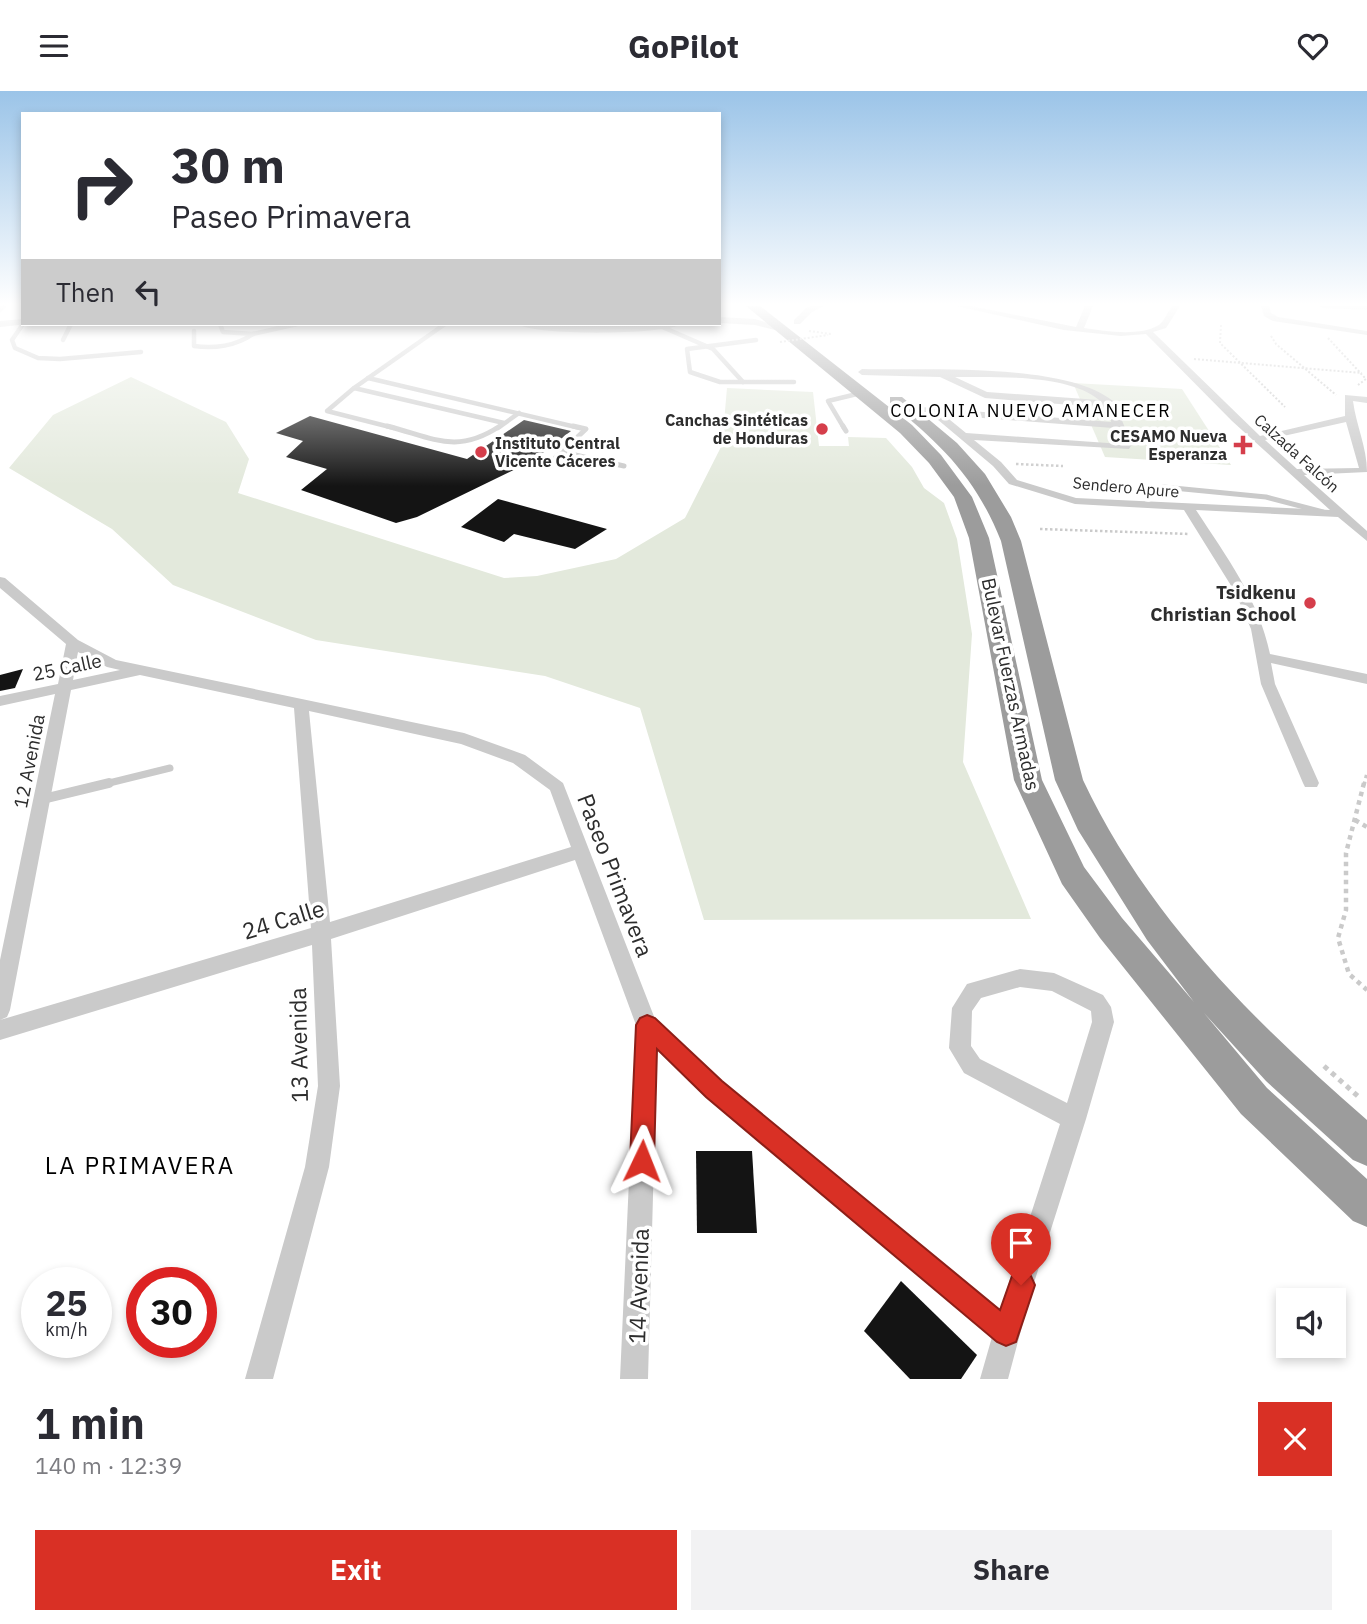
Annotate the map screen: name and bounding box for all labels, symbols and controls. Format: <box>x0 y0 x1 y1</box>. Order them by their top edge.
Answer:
text: GoPilot <box>628 25 739 67</box>
icon: menu <box>35 27 73 65</box>
icon: heart <box>1294 27 1332 65</box>
text: 30 m <box>171 133 285 196</box>
icon: right <box>56 140 147 231</box>
text: Paseo Primavera <box>171 195 411 237</box>
icon: left <box>129 273 167 311</box>
text: Then <box>56 275 115 309</box>
district label: COLONIA NUEVO AMANECER <box>890 399 1172 422</box>
place label: Canchas Sintéticas de Honduras <box>665 410 808 448</box>
street label: Calzada Falcón <box>1250 410 1344 496</box>
marker: Canchas Sintéticas de Honduras <box>814 421 830 437</box>
place label: CESAMO Nueva Esperanza <box>1110 426 1227 464</box>
place label: Instituto Central Vicente Cáceres <box>495 433 620 471</box>
marker: CESAMO Nueva Esperanza <box>1233 435 1253 455</box>
marker: Instituto Central Vicente Cáceres <box>473 444 489 460</box>
street label: Sendero Apure <box>1072 472 1180 502</box>
street label: Bulevar Fuerzas Armadas <box>977 575 1045 793</box>
place label: Tsidkenu Christian School <box>1150 580 1296 626</box>
marker: Tsidkenu Christian School <box>1302 595 1318 611</box>
street label: 25 Calle <box>30 648 104 686</box>
street label: 12 Avenida <box>8 712 50 810</box>
street label: Paseo Primavera <box>571 789 661 961</box>
street label: 24 Calle <box>238 892 328 946</box>
street label: 13 Avenida <box>282 987 314 1103</box>
position arrow <box>605 1124 679 1198</box>
district label: LA PRIMAVERA <box>45 1149 235 1181</box>
pin <box>991 1213 1051 1285</box>
icon: arrive <box>1002 1224 1040 1262</box>
street label: 14 Avenida <box>621 1228 655 1344</box>
speed limit sign: 30 <box>126 1267 217 1358</box>
text: 25 <box>45 1280 88 1326</box>
map controls <box>1276 1288 1346 1358</box>
button: sound <box>1276 1288 1346 1358</box>
text: km/h <box>45 1318 88 1341</box>
text: 1 min <box>35 1396 145 1451</box>
button: close <box>1258 1402 1332 1476</box>
text: 140 m · 12:39 <box>35 1450 182 1480</box>
button: Exit <box>35 1530 677 1610</box>
button: Share <box>691 1530 1332 1610</box>

